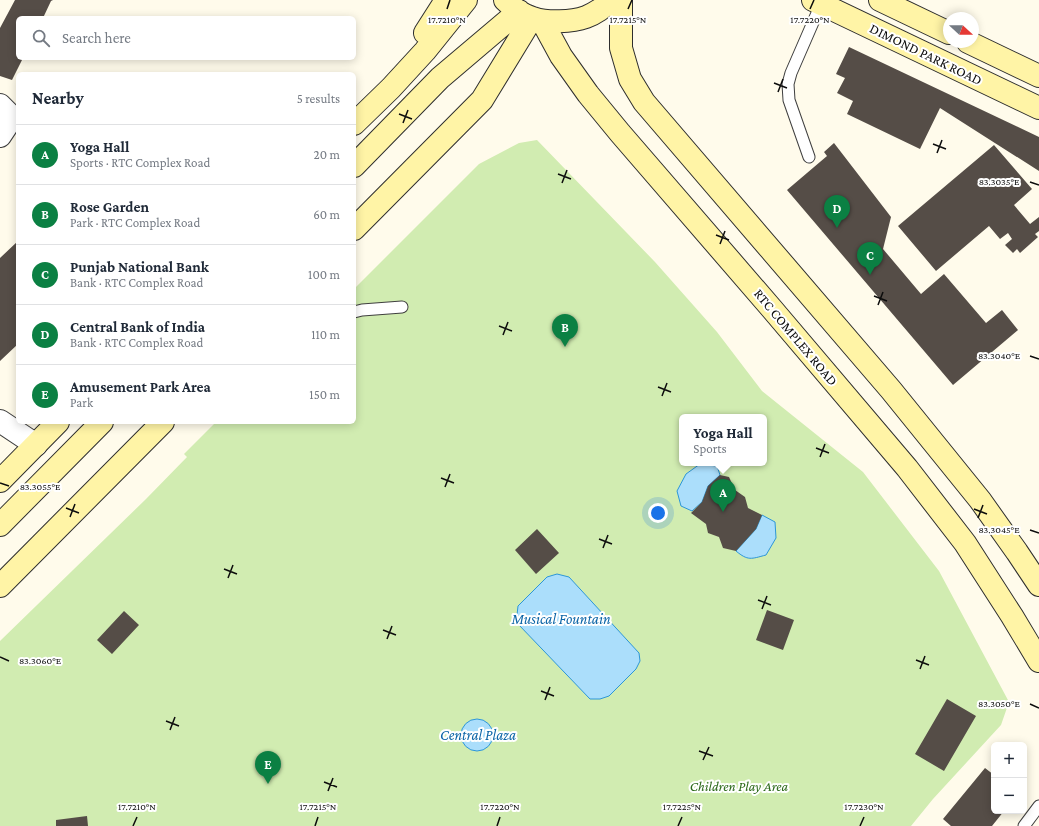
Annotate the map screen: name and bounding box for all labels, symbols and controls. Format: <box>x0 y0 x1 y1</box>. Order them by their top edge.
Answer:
north arrow <box>943 12 979 48</box>
text: 17.7210°N <box>428 14 466 25</box>
text: 17.7215°N <box>610 14 647 25</box>
text: 17.7220°N <box>790 14 830 25</box>
search box <box>16 16 356 60</box>
street label: DIMOND PARK ROAD <box>867 20 985 88</box>
icon: search <box>30 27 52 49</box>
text: Search here <box>62 30 131 46</box>
text: Nearby <box>32 89 84 108</box>
text: 5 results <box>297 91 340 106</box>
text: Yoga Hall <box>70 139 129 155</box>
text: A <box>41 147 49 162</box>
text: 20 m <box>314 147 340 162</box>
text: Sports · RTC Complex Road <box>70 155 210 170</box>
text: 83.3035°E <box>979 176 1020 187</box>
pin: D <box>824 195 850 228</box>
text: Rose Garden <box>70 199 149 215</box>
text: B <box>41 207 49 222</box>
text: 60 m <box>313 207 340 222</box>
text: Park · RTC Complex Road <box>70 215 200 230</box>
pin: C <box>857 242 883 275</box>
text: Punjab National Bank <box>70 259 209 275</box>
text: C <box>41 267 49 282</box>
text: 100 m <box>308 267 340 282</box>
text: Bank · RTC Complex Road <box>70 275 203 290</box>
street label: RTC COMPLEX ROAD <box>751 285 841 389</box>
pin: B <box>552 314 578 347</box>
text: Central Bank of India <box>70 319 205 335</box>
text: D <box>41 327 49 342</box>
text: 110 m <box>311 327 340 342</box>
text: Bank · RTC Complex Road <box>70 335 203 350</box>
text: 83.3040°E <box>978 350 1021 361</box>
text: Amusement Park Area <box>70 379 211 395</box>
text: E <box>41 387 49 402</box>
text: 150 m <box>309 387 340 402</box>
text: Park <box>70 395 93 410</box>
popup <box>679 414 767 466</box>
text: Yoga Hall <box>693 425 753 441</box>
text: Sports <box>693 441 727 456</box>
pin: A <box>710 479 736 512</box>
text: 83.3055°E <box>20 481 61 492</box>
your location <box>648 503 668 523</box>
text: 83.3045°E <box>978 524 1020 535</box>
water label: Musical Fountain <box>510 611 611 627</box>
text: 83.3060°E <box>19 655 62 666</box>
text: 83.3050°E <box>978 698 1020 709</box>
water label: Central Plaza <box>440 727 516 743</box>
map controls <box>991 742 1027 814</box>
button: + <box>991 742 1027 778</box>
pin: E <box>255 751 281 784</box>
park label: Children Play Area <box>690 778 789 794</box>
button: − <box>991 778 1027 814</box>
text: 17.7210°N <box>118 801 156 812</box>
text: 17.7215°N <box>300 801 337 812</box>
text: 17.7220°N <box>480 801 520 812</box>
text: 17.7225°N <box>663 801 702 812</box>
text: 17.7230°N <box>844 801 884 812</box>

